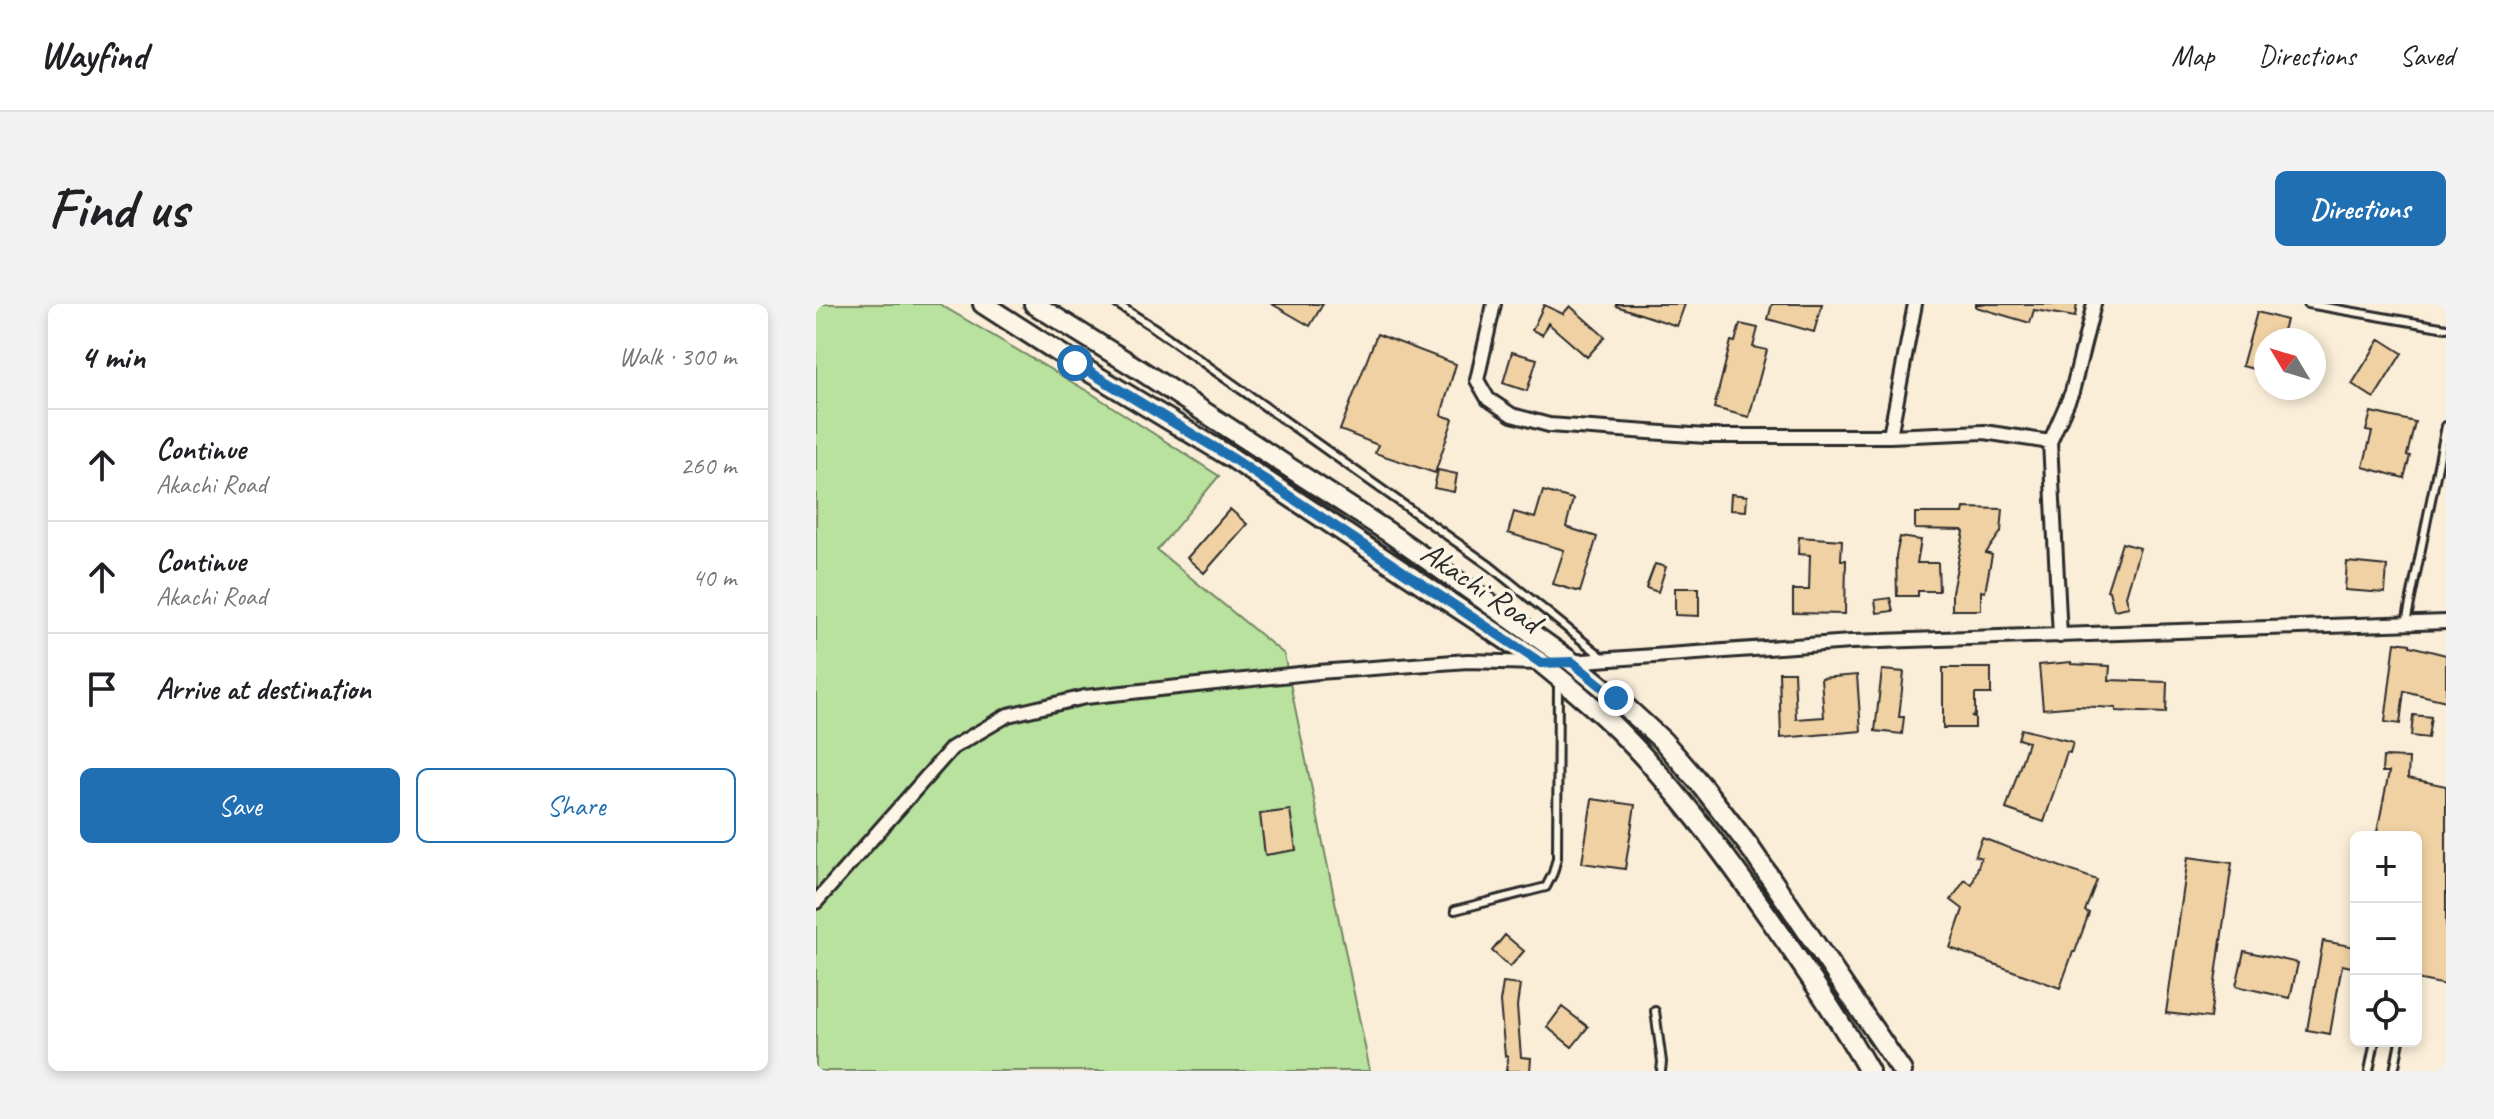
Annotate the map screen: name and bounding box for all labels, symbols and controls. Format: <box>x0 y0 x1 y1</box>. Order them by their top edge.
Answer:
text: Wayfind <box>40 32 147 79</box>
text: Map <box>2171 38 2214 73</box>
text: Directions <box>2258 38 2356 73</box>
text: Saved <box>2400 38 2454 73</box>
button: Directions <box>2275 171 2446 246</box>
text: Find us <box>48 173 188 244</box>
north arrow <box>2254 328 2326 400</box>
text: 4 min <box>80 335 145 378</box>
text: Walk · 300 m <box>619 340 736 373</box>
route start <box>1057 345 1093 381</box>
text: Continue <box>156 430 246 468</box>
icon: ahead <box>80 443 124 487</box>
text: 260 m <box>680 449 736 482</box>
text: Akachi Road <box>156 468 266 501</box>
street label: Akachi Road <box>1413 532 1552 644</box>
text: Continue <box>156 542 246 580</box>
icon: ahead <box>80 555 124 599</box>
text: 40 m <box>692 561 736 594</box>
text: Akachi Road <box>156 580 266 613</box>
icon: arrive <box>80 667 124 711</box>
text: Arrive at destination <box>156 670 371 708</box>
route end <box>1598 680 1634 716</box>
button: Save <box>80 768 400 843</box>
button: Share <box>416 768 736 843</box>
map controls <box>2350 831 2422 1047</box>
button: + <box>2350 831 2422 903</box>
button: − <box>2350 903 2422 975</box>
button: locate <box>2350 975 2422 1047</box>

